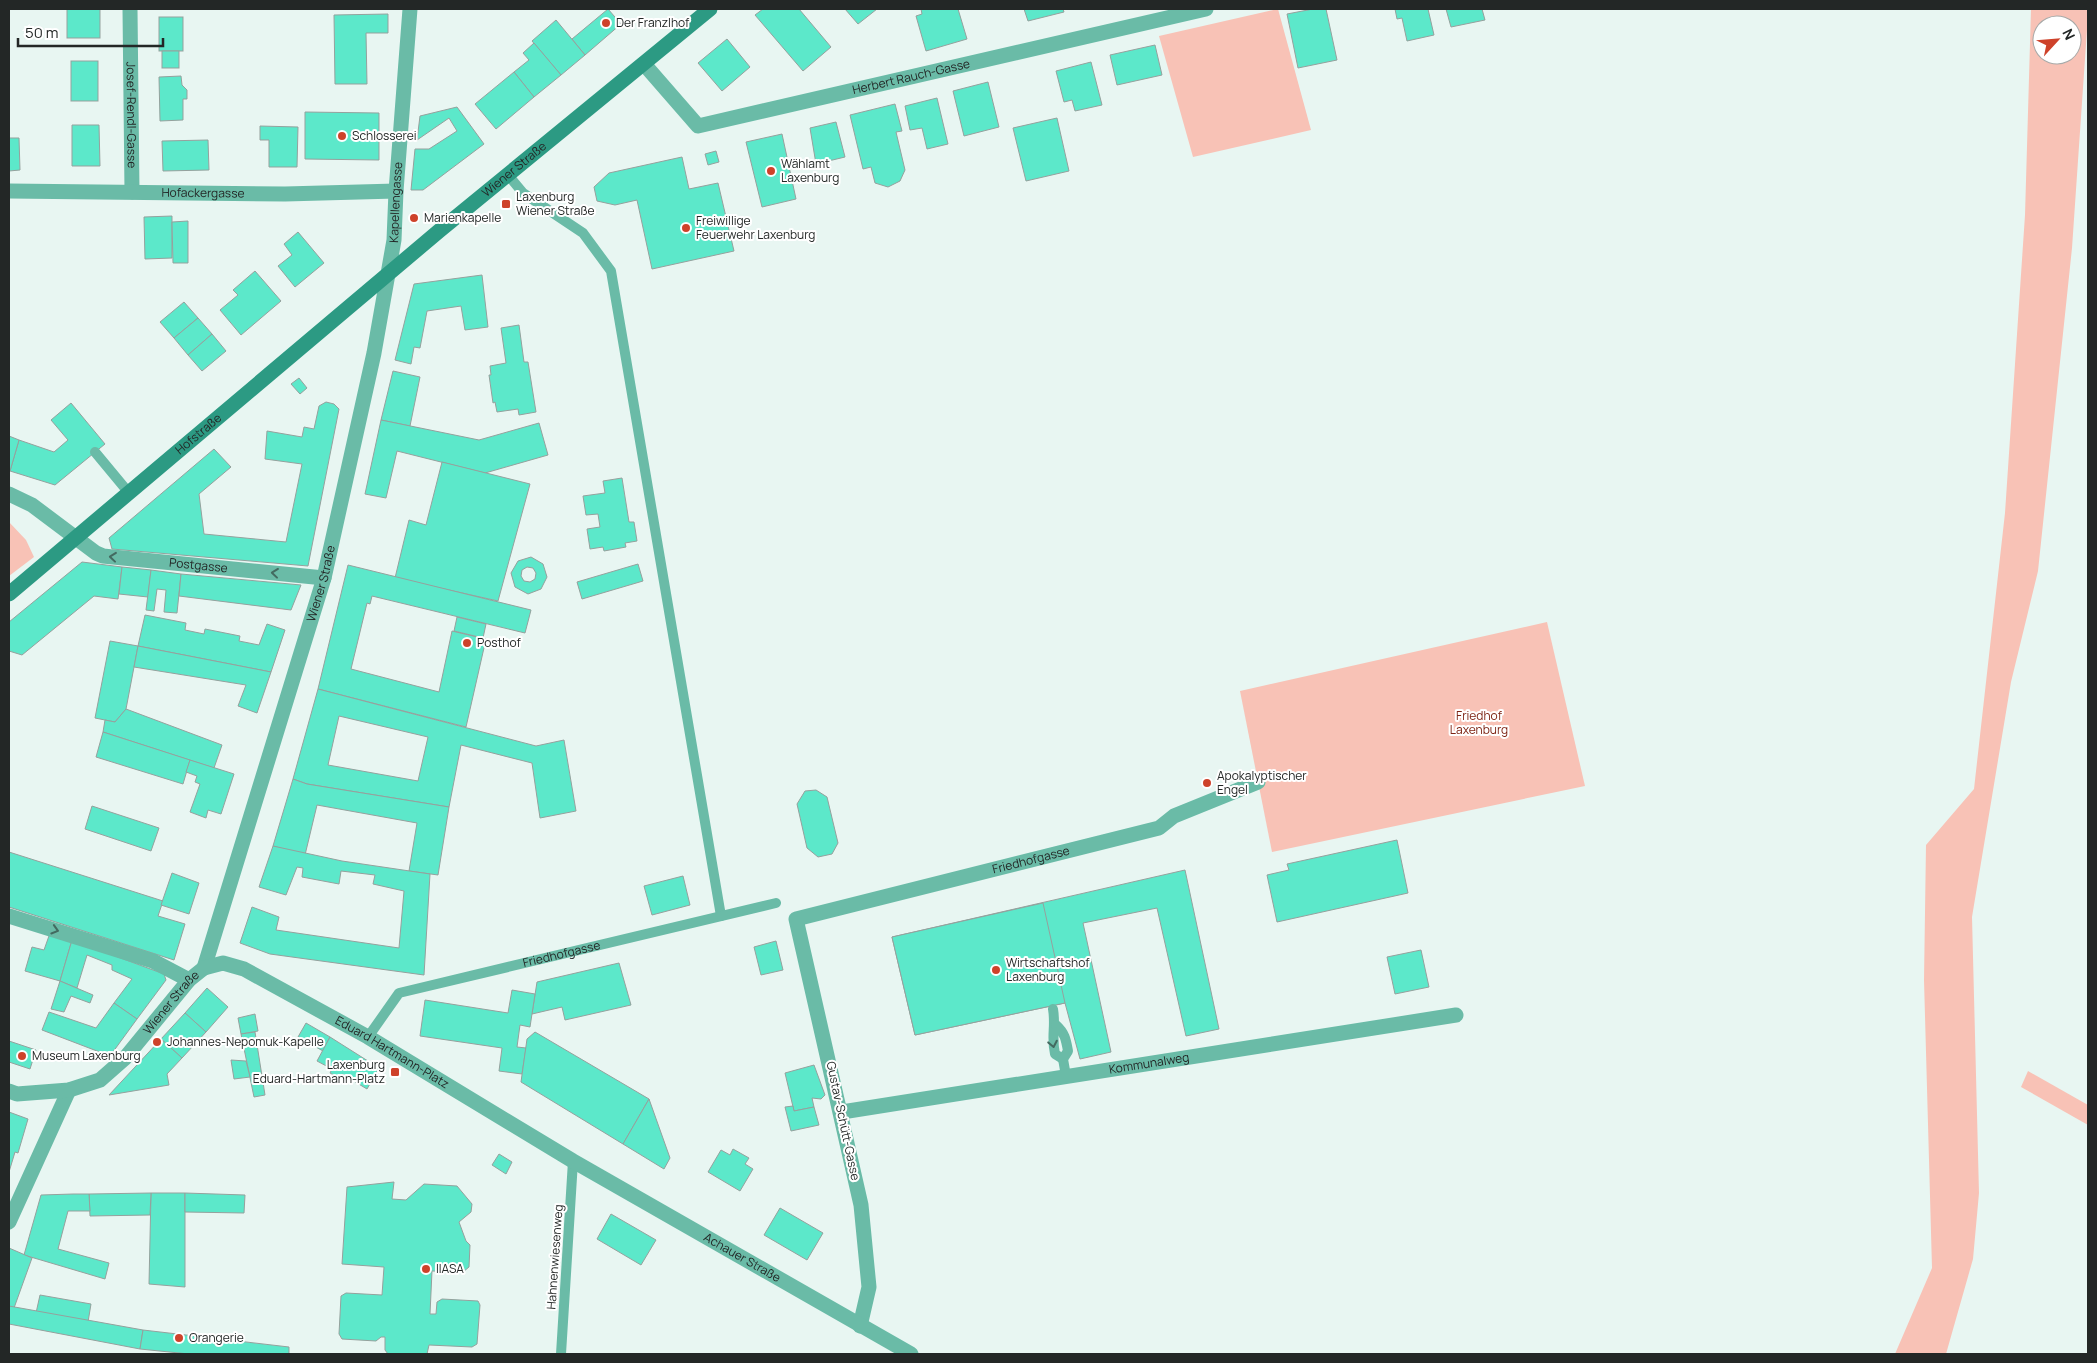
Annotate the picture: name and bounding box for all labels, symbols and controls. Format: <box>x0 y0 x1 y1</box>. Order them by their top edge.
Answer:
place label: Der Franzlhof <box>616 14 690 31</box>
scale bar <box>18 15 162 47</box>
north arrow <box>2032 15 2082 65</box>
marker: Der Franzlhof <box>600 17 612 29</box>
text: 50 m <box>25 22 59 43</box>
text: N <box>2058 25 2080 43</box>
street label: Herbert Rauch-Gasse <box>851 55 972 98</box>
street label: Josef-Rendl-Gasse <box>123 62 141 168</box>
place label: Schlosserei <box>352 127 417 144</box>
marker: Schlosserei <box>336 130 348 142</box>
street label: Wiener Straße <box>478 137 550 200</box>
place label: Wählamt Laxenburg <box>781 155 839 186</box>
street label: Kapellengasse <box>385 161 406 243</box>
marker: Wählamt Laxenburg <box>765 165 777 177</box>
street label: Hofackergasse <box>161 184 245 202</box>
place label: Laxenburg Wiener Straße <box>516 188 595 219</box>
marker: Laxenburg Wiener Straße <box>500 198 512 210</box>
place label: Marienkapelle <box>424 209 501 226</box>
marker: Marienkapelle <box>408 212 420 224</box>
place label: Freiwillige Feuerwehr Laxenburg <box>696 212 815 243</box>
marker: Freiwillige Feuerwehr Laxenburg <box>680 222 692 234</box>
street label: Hofstraße <box>171 409 225 458</box>
street label: Wiener Straße <box>302 544 339 624</box>
one-way arrow <box>109 552 117 563</box>
street label: Postgasse <box>168 554 229 576</box>
one-way arrow <box>271 568 279 579</box>
place label: Posthof <box>477 634 522 651</box>
marker: Posthof <box>461 637 473 649</box>
park label: Friedhof Laxenburg <box>1450 707 1508 738</box>
place label: Apokalyptischer Engel <box>1217 767 1307 798</box>
marker: Apokalyptischer Engel <box>1201 777 1213 789</box>
street label: Friedhofgasse <box>990 842 1071 877</box>
one-way arrow <box>51 925 59 935</box>
street label: Friedhofgasse <box>521 936 602 971</box>
place label: Wirtschaftshof Laxenburg <box>1006 954 1090 985</box>
marker: Wirtschaftshof Laxenburg <box>990 964 1002 976</box>
street label: Wiener Straße <box>139 966 202 1037</box>
street label: Eduard Hartmann-Platz <box>332 1012 452 1092</box>
place label: Johannes-Nepomuk-Kapelle <box>167 1033 324 1050</box>
marker: Johannes-Nepomuk-Kapelle <box>151 1036 163 1048</box>
one-way arrow <box>1047 1039 1058 1048</box>
place label: Museum Laxenburg <box>32 1047 141 1064</box>
street label: Kommunalweg <box>1108 1048 1190 1078</box>
marker: Museum Laxenburg <box>16 1050 28 1062</box>
place label: Laxenburg Eduard-Hartmann-Platz <box>253 1056 385 1087</box>
street label: Gustav-Schütt-Gasse <box>823 1060 864 1182</box>
marker: Laxenburg Eduard-Hartmann-Platz <box>389 1066 401 1078</box>
street label: Hahnenwiesenweg <box>542 1204 567 1310</box>
street label: Achauer Straße <box>701 1228 784 1286</box>
place label: IIASA <box>436 1260 464 1277</box>
marker: IIASA <box>420 1263 432 1275</box>
place label: Orangerie <box>189 1329 244 1346</box>
marker: Orangerie <box>173 1332 185 1344</box>

